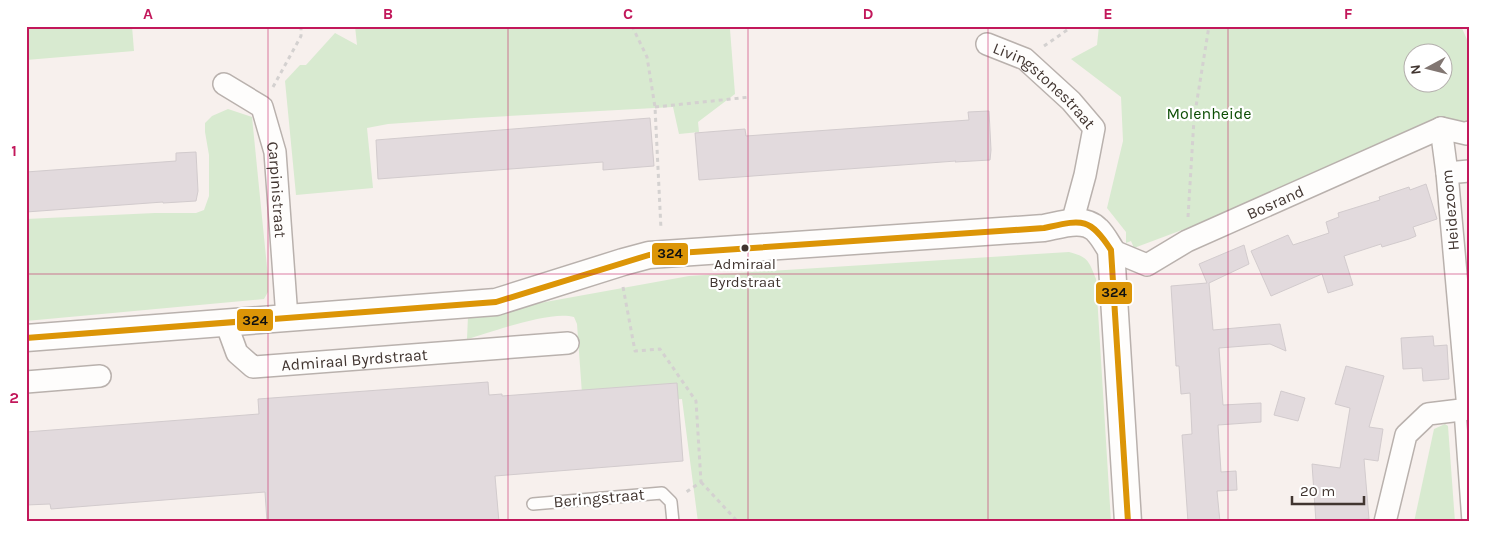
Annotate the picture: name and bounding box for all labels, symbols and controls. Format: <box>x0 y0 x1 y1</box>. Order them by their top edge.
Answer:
text: A <box>143 4 153 23</box>
text: B <box>383 4 393 23</box>
text: C <box>623 4 633 23</box>
text: D <box>863 4 874 23</box>
text: E <box>1103 4 1113 23</box>
text: F <box>1344 4 1353 23</box>
street label: Livingstonestraat <box>991 38 1100 132</box>
north arrow <box>1402 42 1452 92</box>
text: N <box>1407 64 1425 76</box>
park label: Molenheide <box>1167 104 1251 123</box>
street label: Carpinistraat <box>263 139 291 239</box>
text: 1 <box>11 141 17 160</box>
street label: Heidezoom <box>1437 169 1463 251</box>
street label: Bosrand <box>1243 181 1307 223</box>
line badge: 324 <box>651 242 689 266</box>
marker: Admiraal Byrdstraat <box>740 243 750 253</box>
text: 324 <box>657 245 683 262</box>
place label: Admiraal Byrdstraat <box>709 255 781 291</box>
line badge: 324 <box>1095 281 1133 305</box>
text: 324 <box>1101 284 1127 301</box>
line badge: 324 <box>236 308 274 332</box>
text: 324 <box>242 312 268 329</box>
street label: Admiraal Byrdstraat <box>281 344 428 374</box>
text: 2 <box>9 388 19 407</box>
scale bar <box>1292 473 1365 505</box>
text: 20 m <box>1300 482 1335 500</box>
street label: Beringstraat <box>553 485 645 511</box>

